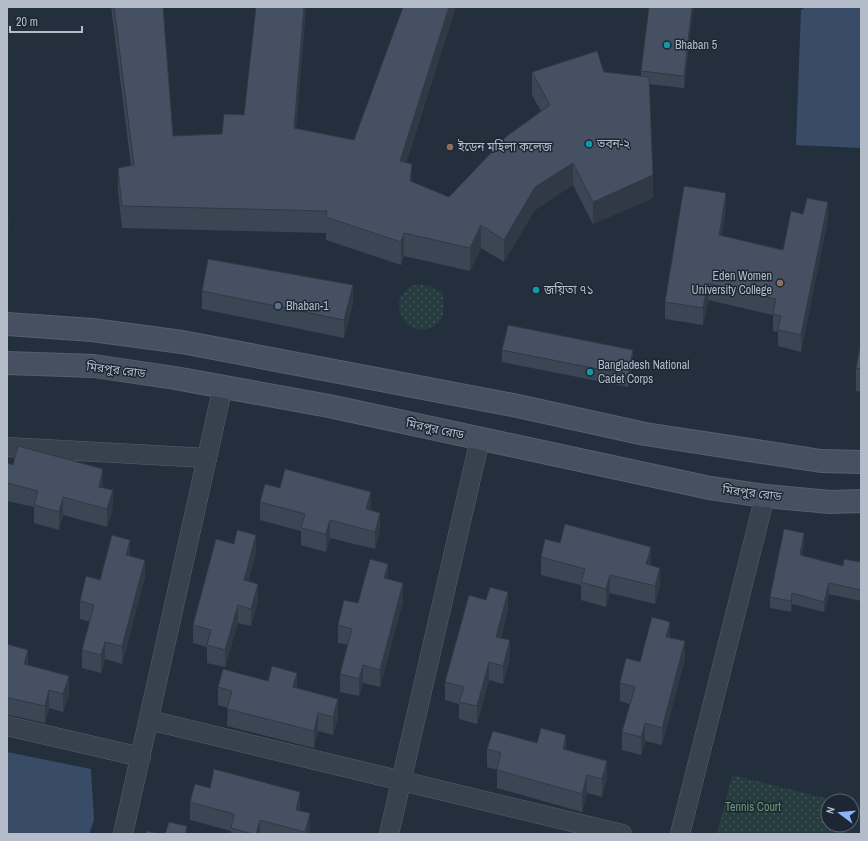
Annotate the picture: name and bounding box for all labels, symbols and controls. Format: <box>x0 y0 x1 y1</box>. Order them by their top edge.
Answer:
scale bar <box>10 8 82 34</box>
text: 20 m <box>16 14 38 30</box>
place label: Bhaban 5 <box>675 37 718 53</box>
marker: Bhaban 5 <box>662 40 672 50</box>
place label: ভবন-২ <box>596 136 630 152</box>
place label: ইডেন মহিলা কলেজ <box>457 139 553 155</box>
marker: ভবন-২ <box>584 139 594 149</box>
marker: ইডেন মহিলা কলেজ <box>445 142 455 152</box>
place label: Eden Women University College <box>692 268 772 298</box>
marker: Eden Women University College <box>775 278 785 288</box>
place label: জয়িতা ৭১ <box>543 282 594 298</box>
marker: জয়িতা ৭১ <box>531 285 541 295</box>
place label: Bhaban-1 <box>286 298 329 314</box>
marker: Bhaban-1 <box>273 301 283 311</box>
place label: Bangladesh National Cadet Corps <box>598 357 689 387</box>
street label: মিরপুর রোড <box>85 358 147 382</box>
marker: Bangladesh National Cadet Corps <box>585 367 595 377</box>
street label: মিরপুর রোড <box>403 415 466 443</box>
street label: মিরপুর রোড <box>721 481 783 505</box>
north arrow <box>820 793 860 833</box>
park label: Tennis Court <box>725 799 781 815</box>
text: N <box>823 805 838 815</box>

